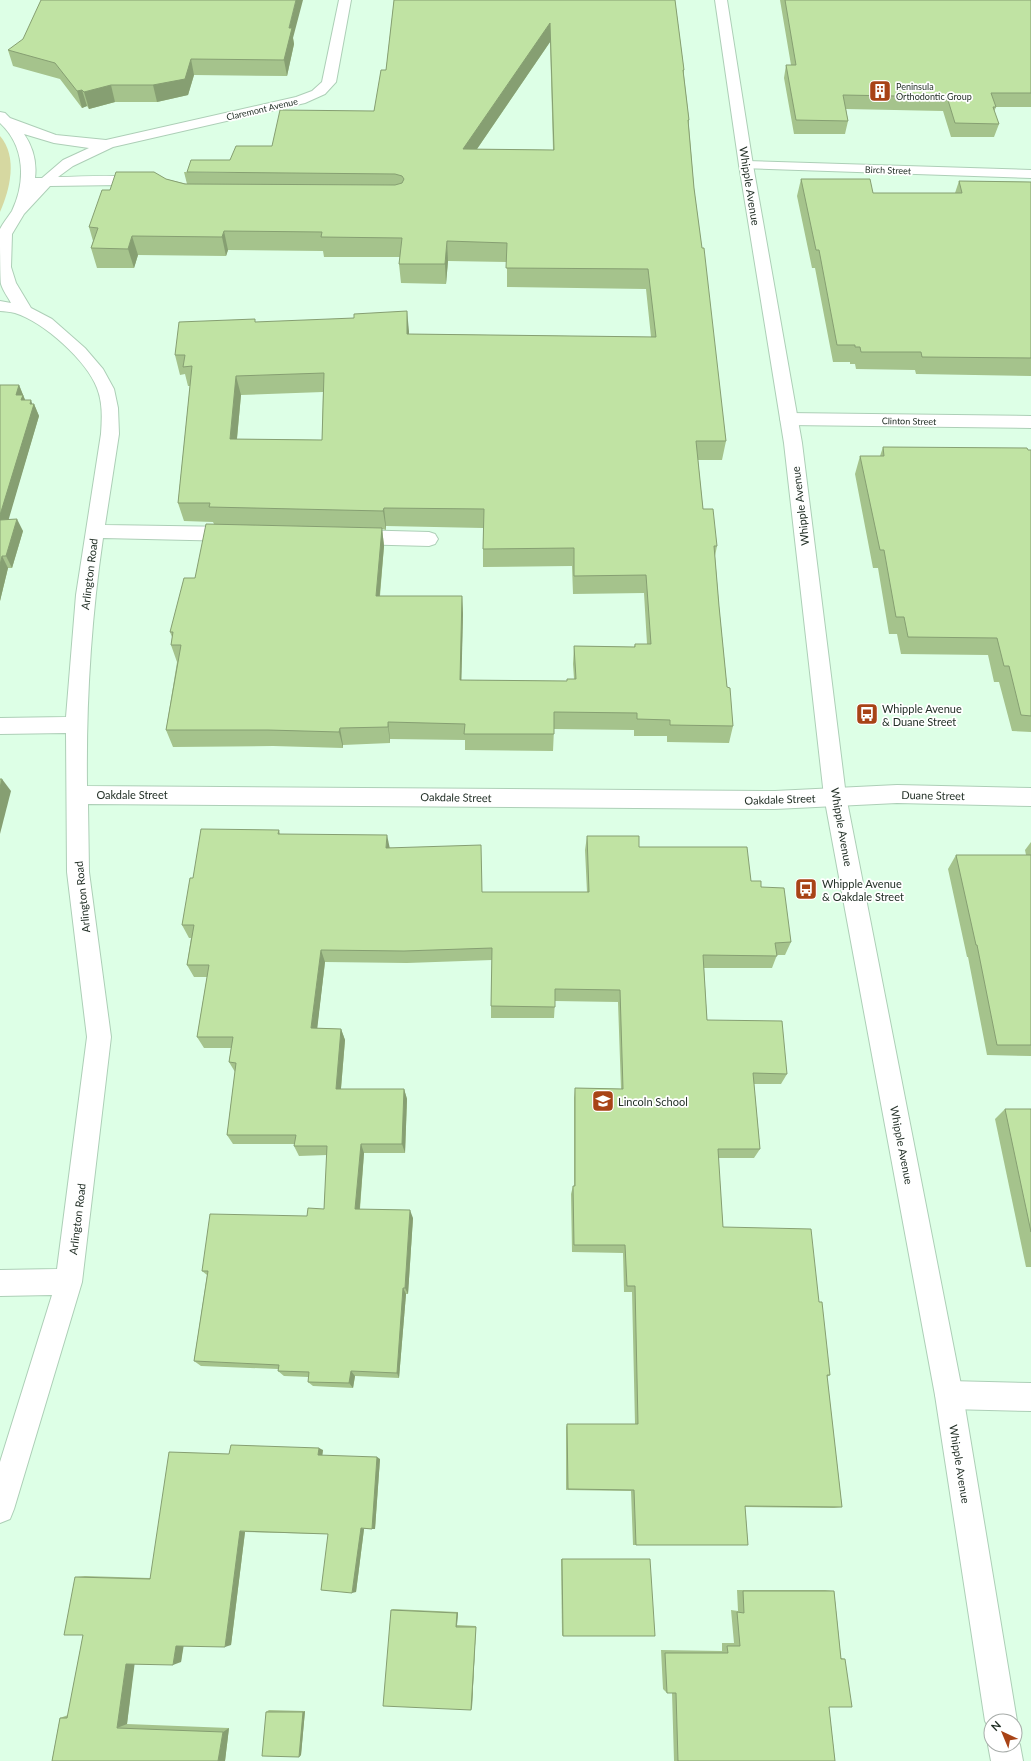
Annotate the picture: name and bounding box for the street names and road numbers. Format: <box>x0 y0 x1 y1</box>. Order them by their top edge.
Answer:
street label: Claremont Avenue <box>225 95 299 123</box>
street label: Whipple Avenue <box>737 146 763 227</box>
street label: Birch Street <box>865 164 912 176</box>
street label: Clinton Street <box>882 415 937 427</box>
street label: Whipple Avenue <box>789 465 811 546</box>
street label: Arlington Road <box>78 537 100 611</box>
street label: Whipple Avenue <box>829 787 855 868</box>
street label: Oakdale Street <box>96 788 168 801</box>
street label: Duane Street <box>901 788 965 802</box>
street label: Oakdale Street <box>420 790 492 804</box>
street label: Oakdale Street <box>744 791 816 807</box>
street label: Arlington Road <box>72 861 92 933</box>
street label: Whipple Avenue <box>888 1105 916 1186</box>
street label: Arlington Road <box>66 1182 88 1256</box>
street label: Whipple Avenue <box>947 1424 973 1505</box>

